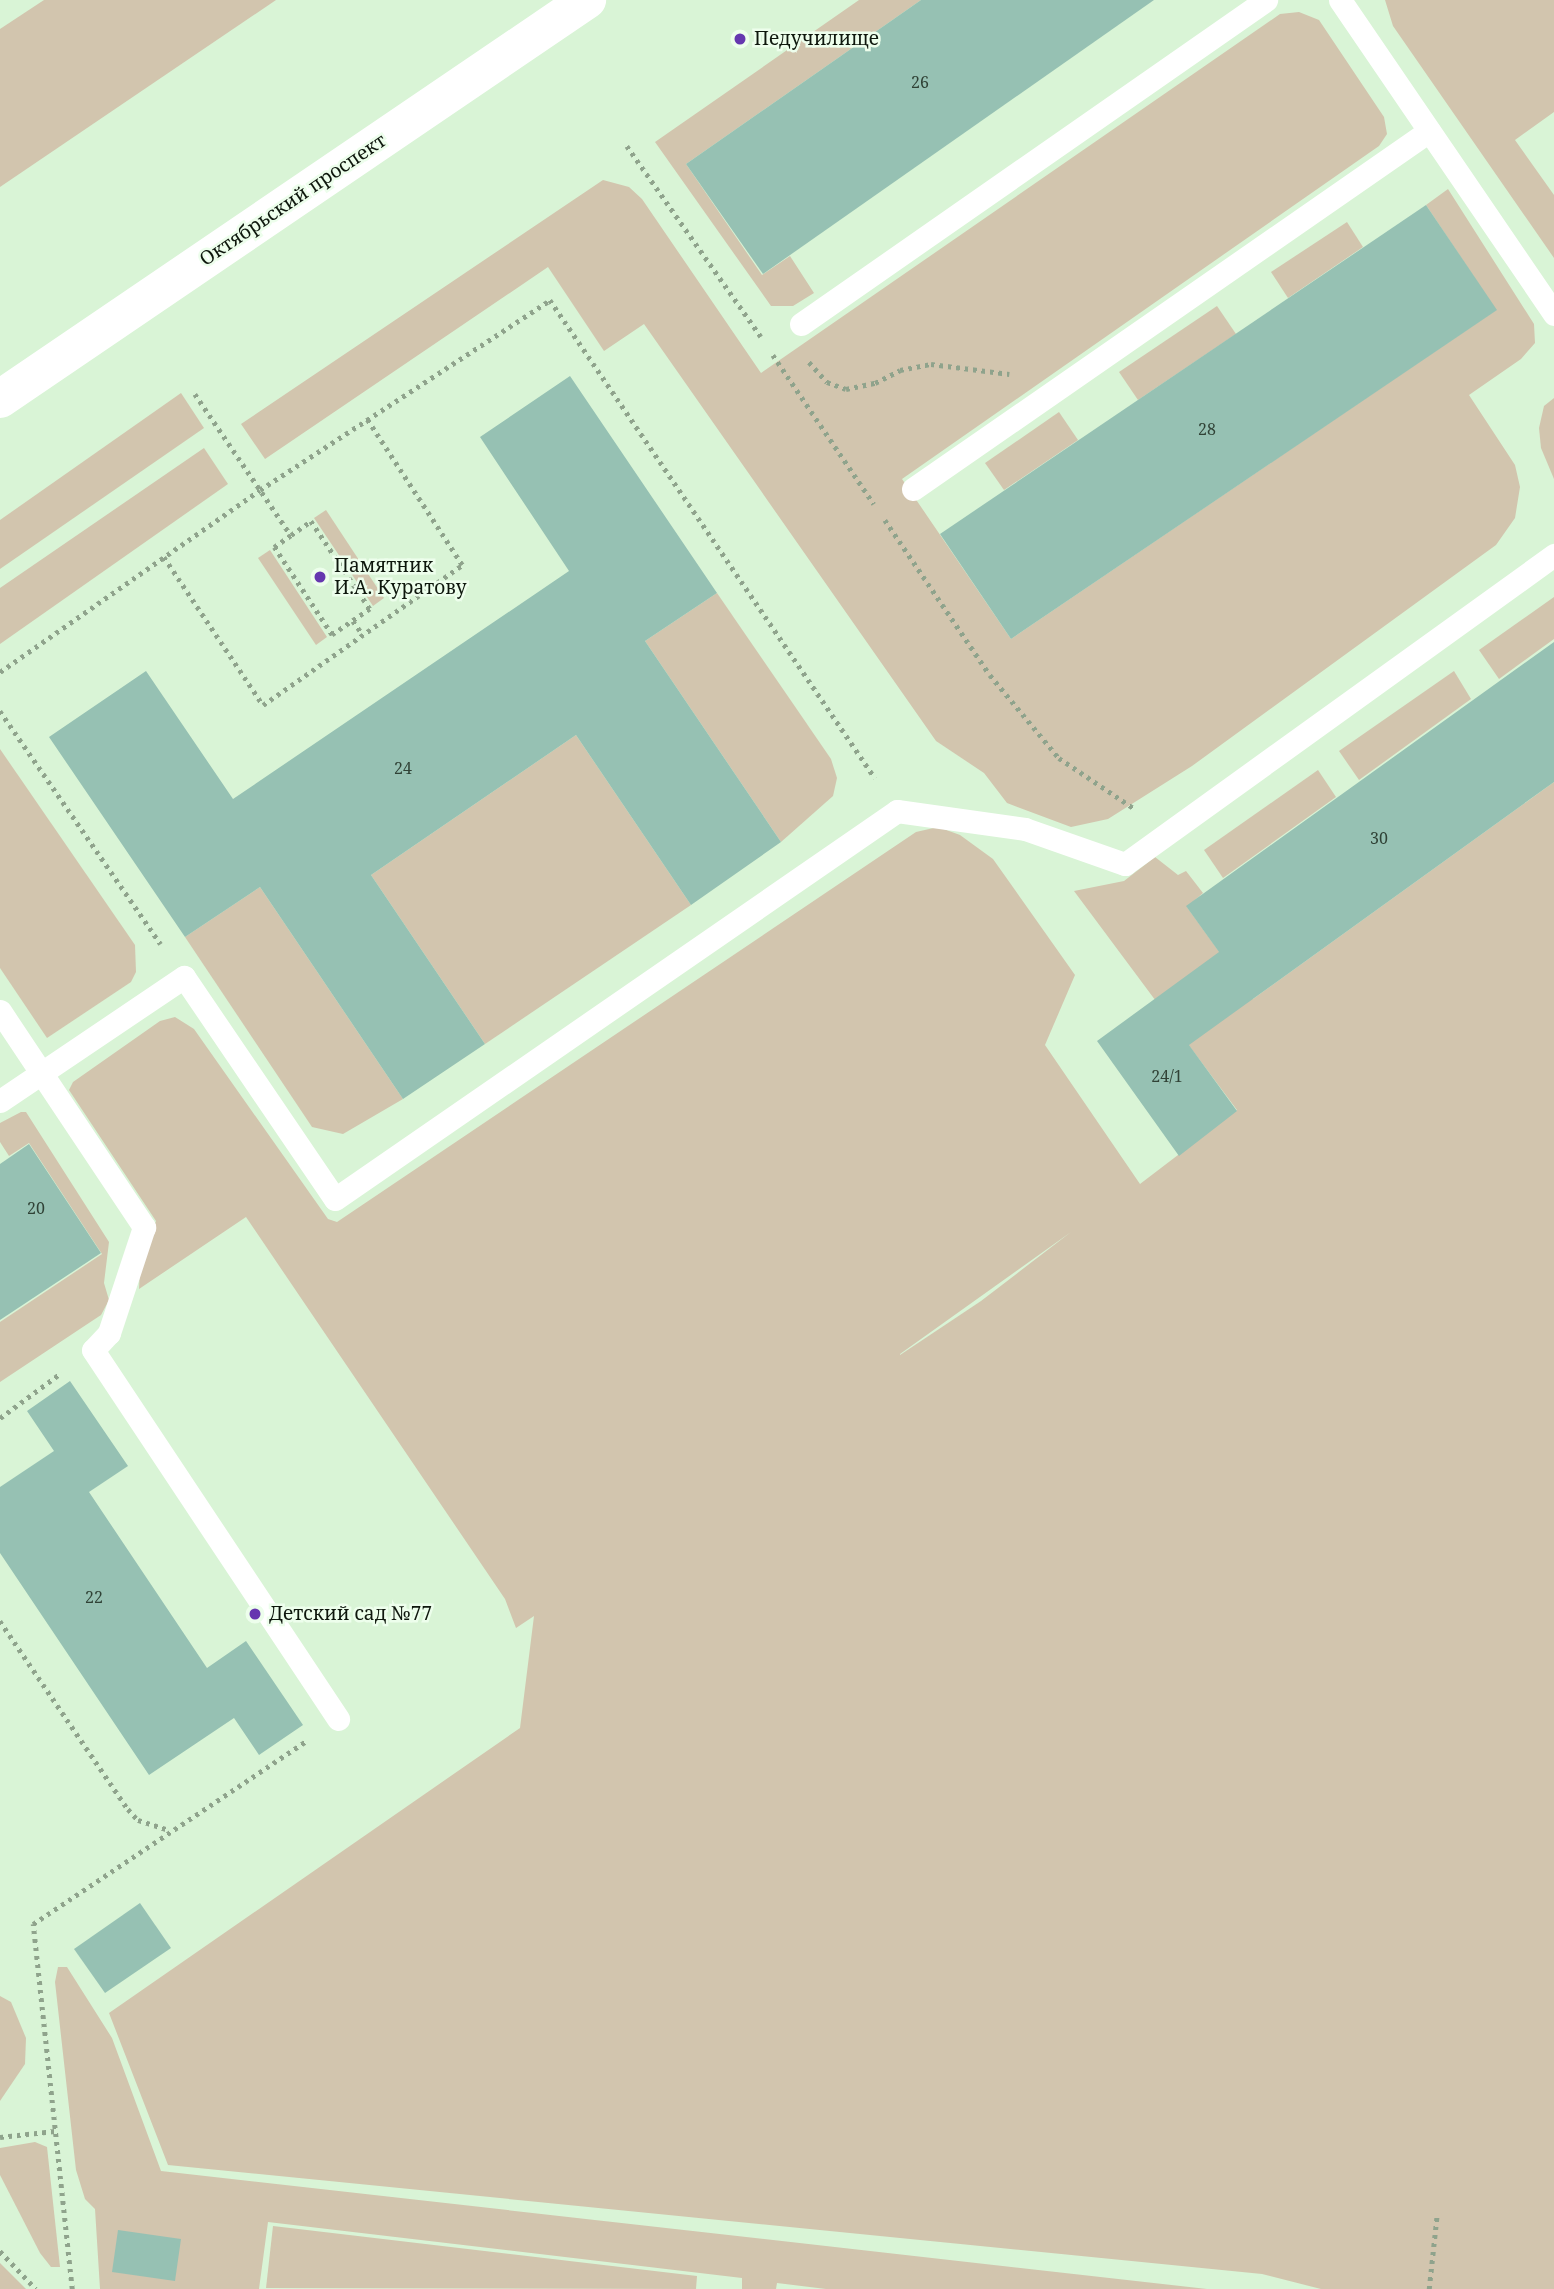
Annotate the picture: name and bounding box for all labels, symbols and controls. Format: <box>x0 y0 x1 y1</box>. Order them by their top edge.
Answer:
place label: Педучилище <box>754 28 879 50</box>
marker: Педучилище <box>732 31 748 47</box>
house number: 26 <box>911 72 929 92</box>
street label: Октябрьский проспект <box>196 129 390 271</box>
house number: 28 <box>1198 419 1216 439</box>
place label: Памятник И.А. Куратову <box>334 555 467 599</box>
marker: Памятник И.А. Куратову <box>312 569 328 585</box>
house number: 24 <box>394 758 412 778</box>
house number: 30 <box>1370 828 1388 848</box>
house number: 24/1 <box>1151 1066 1183 1086</box>
house number: 20 <box>27 1198 45 1218</box>
house number: 22 <box>85 1587 103 1607</box>
place label: Детский сад №77 <box>269 1603 432 1625</box>
marker: Детский сад №77 <box>247 1606 263 1622</box>

